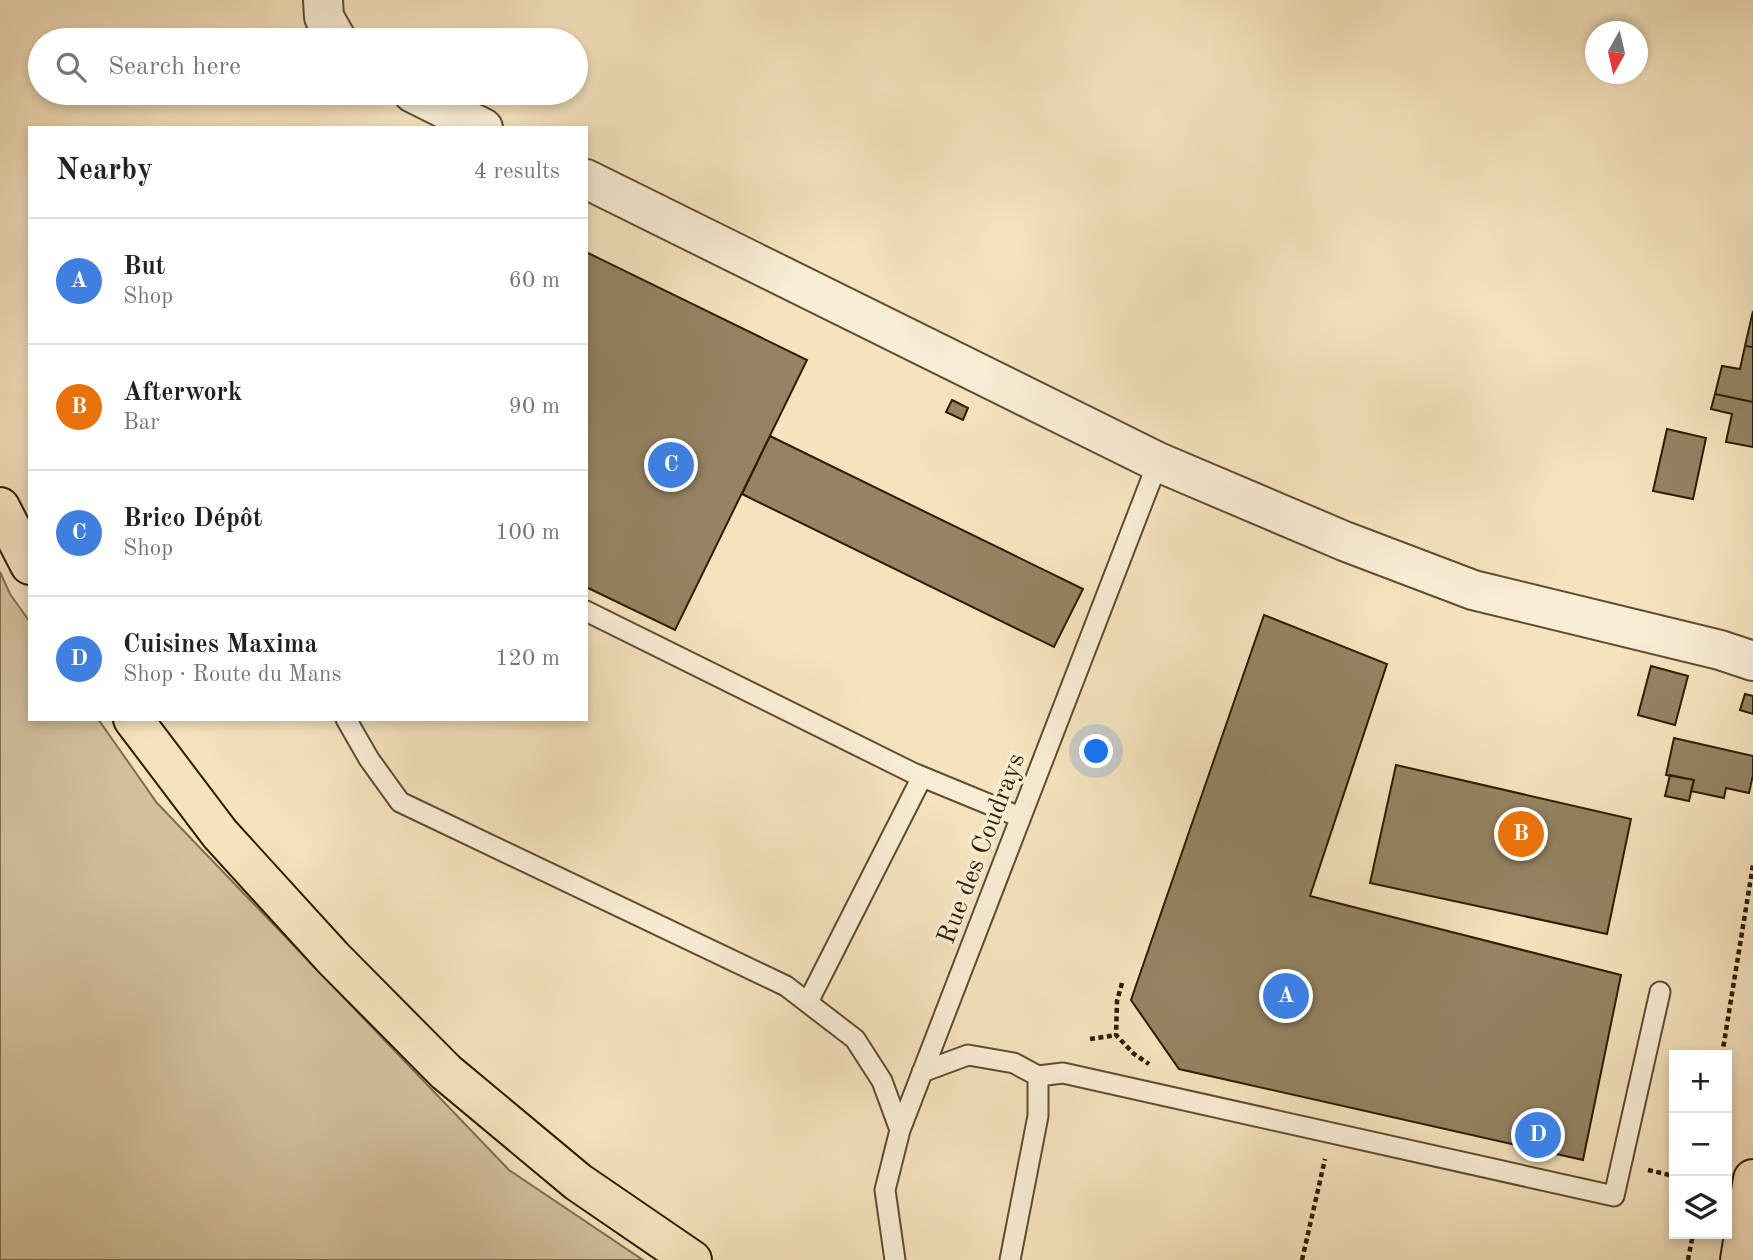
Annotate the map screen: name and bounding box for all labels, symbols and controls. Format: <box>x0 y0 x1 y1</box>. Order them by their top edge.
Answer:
north arrow <box>1585 21 1648 84</box>
search box <box>28 28 588 105</box>
icon: search <box>52 48 90 86</box>
text: Search here <box>108 54 241 80</box>
text: Nearby <box>56 156 153 186</box>
text: 4 results <box>474 160 560 183</box>
text: But <box>123 254 165 280</box>
text: A <box>70 269 88 292</box>
text: 60 m <box>509 269 560 292</box>
text: Shop <box>123 285 173 308</box>
text: Afterwork <box>123 380 242 406</box>
text: B <box>71 395 87 418</box>
text: 90 m <box>509 395 560 418</box>
text: Bar <box>123 411 160 434</box>
pin: C <box>648 439 694 491</box>
text: Brico Dépôt <box>123 506 262 532</box>
text: C <box>71 521 87 544</box>
text: 100 m <box>495 521 560 544</box>
text: Shop <box>123 537 173 560</box>
text: Cuisines Maxima <box>123 632 318 658</box>
text: D <box>70 647 88 670</box>
text: 120 m <box>495 647 560 670</box>
text: Shop · Route du Mans <box>123 663 341 686</box>
your location <box>1079 734 1113 768</box>
street label: Rue des Coudrays <box>934 750 1030 948</box>
pin: B <box>1498 808 1544 860</box>
pin: A <box>1263 970 1309 1022</box>
map controls <box>1669 1050 1732 1239</box>
button: + <box>1669 1050 1732 1113</box>
pin: D <box>1515 1109 1561 1161</box>
button: − <box>1669 1113 1732 1176</box>
button: layers <box>1669 1176 1732 1239</box>

